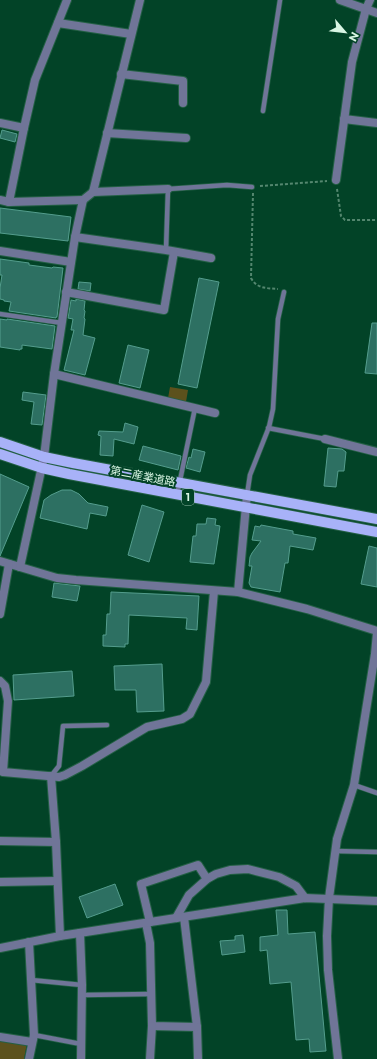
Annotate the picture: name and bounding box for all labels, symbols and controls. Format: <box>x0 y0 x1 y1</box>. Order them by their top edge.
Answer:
north arrow <box>325 12 365 52</box>
text: N <box>346 29 362 44</box>
street label: 第二産業道路 <box>109 463 177 489</box>
road number: 1 <box>182 489 194 505</box>

